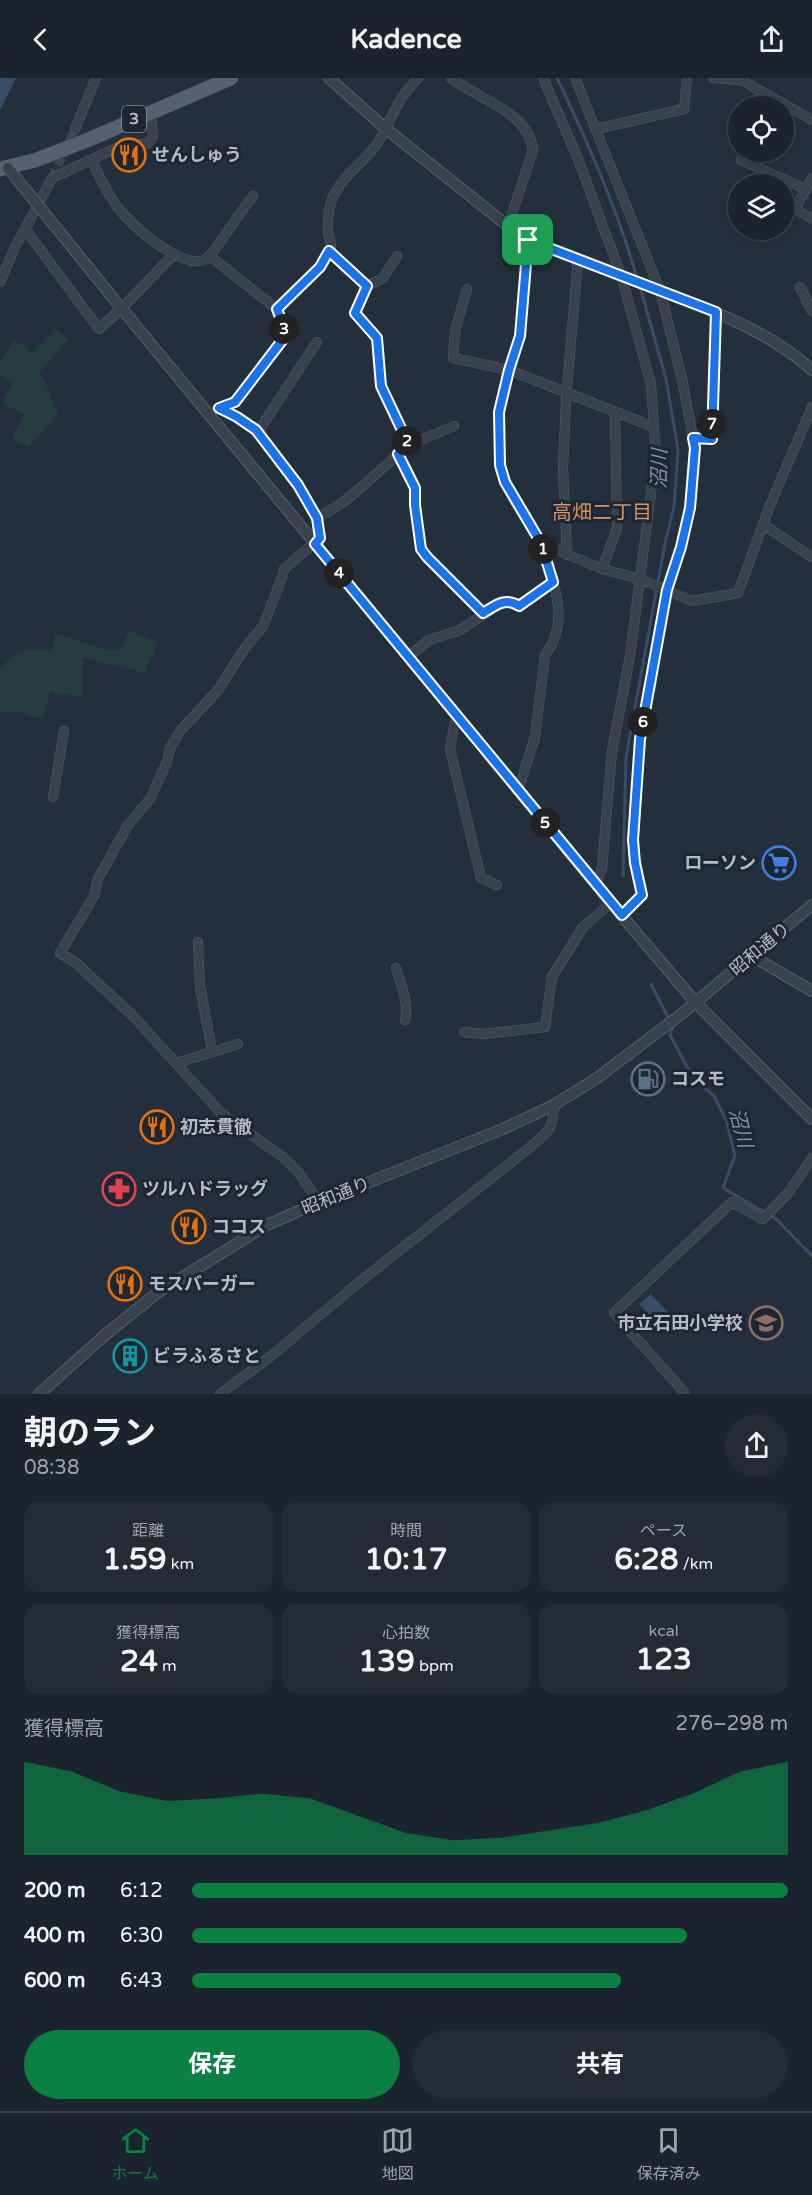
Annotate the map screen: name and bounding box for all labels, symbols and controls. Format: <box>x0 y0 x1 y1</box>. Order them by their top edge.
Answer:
icon: back <box>24 23 57 56</box>
text: Kadence <box>350 23 462 56</box>
icon: share <box>755 23 788 56</box>
map controls <box>728 96 794 240</box>
button: locate <box>728 96 794 162</box>
road number: 3 <box>122 106 146 132</box>
restaurant icon: せんしゅう <box>111 137 147 173</box>
place label: せんしゅう <box>152 144 242 166</box>
button: layers <box>728 174 794 240</box>
pin <box>502 214 553 265</box>
icon: arrive <box>511 223 544 256</box>
pin: 3 <box>269 314 299 344</box>
text: 3 <box>279 319 289 339</box>
pin: 7 <box>697 409 727 439</box>
text: 7 <box>707 414 717 434</box>
pin: 2 <box>392 426 422 456</box>
text: 2 <box>402 431 412 451</box>
water label: 沼川 <box>648 447 672 489</box>
district label: 高畑二丁目 <box>552 501 652 525</box>
pin: 1 <box>528 534 558 564</box>
text: 1 <box>538 539 548 559</box>
pin: 4 <box>324 558 354 588</box>
text: 4 <box>334 563 344 583</box>
pin: 6 <box>628 707 658 737</box>
text: 6 <box>638 712 648 732</box>
pin: 5 <box>530 808 560 838</box>
text: 5 <box>540 813 550 833</box>
supermarket icon: ローソン <box>761 845 797 881</box>
place label: ローソン <box>684 852 756 874</box>
street label: 昭和通り <box>725 917 795 981</box>
fuel station icon: コスモ <box>630 1061 666 1097</box>
place label: コスモ <box>671 1068 725 1090</box>
water label: 沼川 <box>723 1106 757 1152</box>
restaurant icon: 初志貫徹 <box>139 1109 175 1145</box>
place label: 初志貫徹 <box>180 1116 252 1138</box>
pharmacy icon: ツルハドラッグ <box>101 1171 137 1207</box>
street label: 昭和通り <box>299 1172 373 1220</box>
place label: ツルハドラッグ <box>142 1178 268 1200</box>
restaurant icon: ココス <box>171 1209 207 1245</box>
place label: ココス <box>212 1216 266 1238</box>
restaurant icon: モスバーガー <box>107 1266 143 1302</box>
place label: モスバーガー <box>148 1273 256 1295</box>
school or university icon: 市立石田小学校 <box>748 1305 784 1341</box>
place label: 市立石田小学校 <box>617 1312 743 1334</box>
building icon: ビラふるさと <box>112 1338 148 1374</box>
place label: ビラふるさと <box>153 1345 261 1367</box>
text: 朝のラン <box>24 1414 156 1453</box>
button: share <box>725 1414 788 1477</box>
text: 08:38 <box>24 1456 79 1480</box>
text: 距離 <box>132 1521 164 1541</box>
text: 時間 <box>390 1521 422 1541</box>
text: ペース <box>640 1521 687 1541</box>
text: 1.59 <box>102 1541 167 1578</box>
text: 10:17 <box>364 1541 448 1578</box>
text: 6:28 <box>614 1541 679 1578</box>
text: km <box>167 1554 194 1574</box>
text: /km <box>679 1554 713 1574</box>
text: kcal <box>649 1621 679 1641</box>
text: 獲得標高 <box>116 1623 180 1643</box>
text: 心拍数 <box>382 1623 430 1643</box>
text: 123 <box>635 1641 692 1678</box>
text: 24 <box>120 1643 158 1680</box>
text: 139 <box>358 1643 415 1680</box>
text: m <box>158 1656 177 1676</box>
text: bpm <box>415 1656 454 1676</box>
text: 276–298 m <box>675 1712 788 1736</box>
text: 獲得標高 <box>24 1717 104 1741</box>
text: 200 m <box>24 1879 85 1903</box>
text: 6:12 <box>120 1879 163 1903</box>
text: 400 m <box>24 1924 85 1948</box>
text: 6:30 <box>120 1924 163 1948</box>
text: 600 m <box>24 1969 85 1993</box>
text: 6:43 <box>120 1969 163 1993</box>
button: 保存 <box>24 2030 400 2099</box>
button: 共有 <box>412 2030 788 2099</box>
tab: ホーム <box>111 2124 159 2184</box>
tab: 地図 <box>381 2124 414 2184</box>
tab: 保存済み <box>637 2124 701 2184</box>

